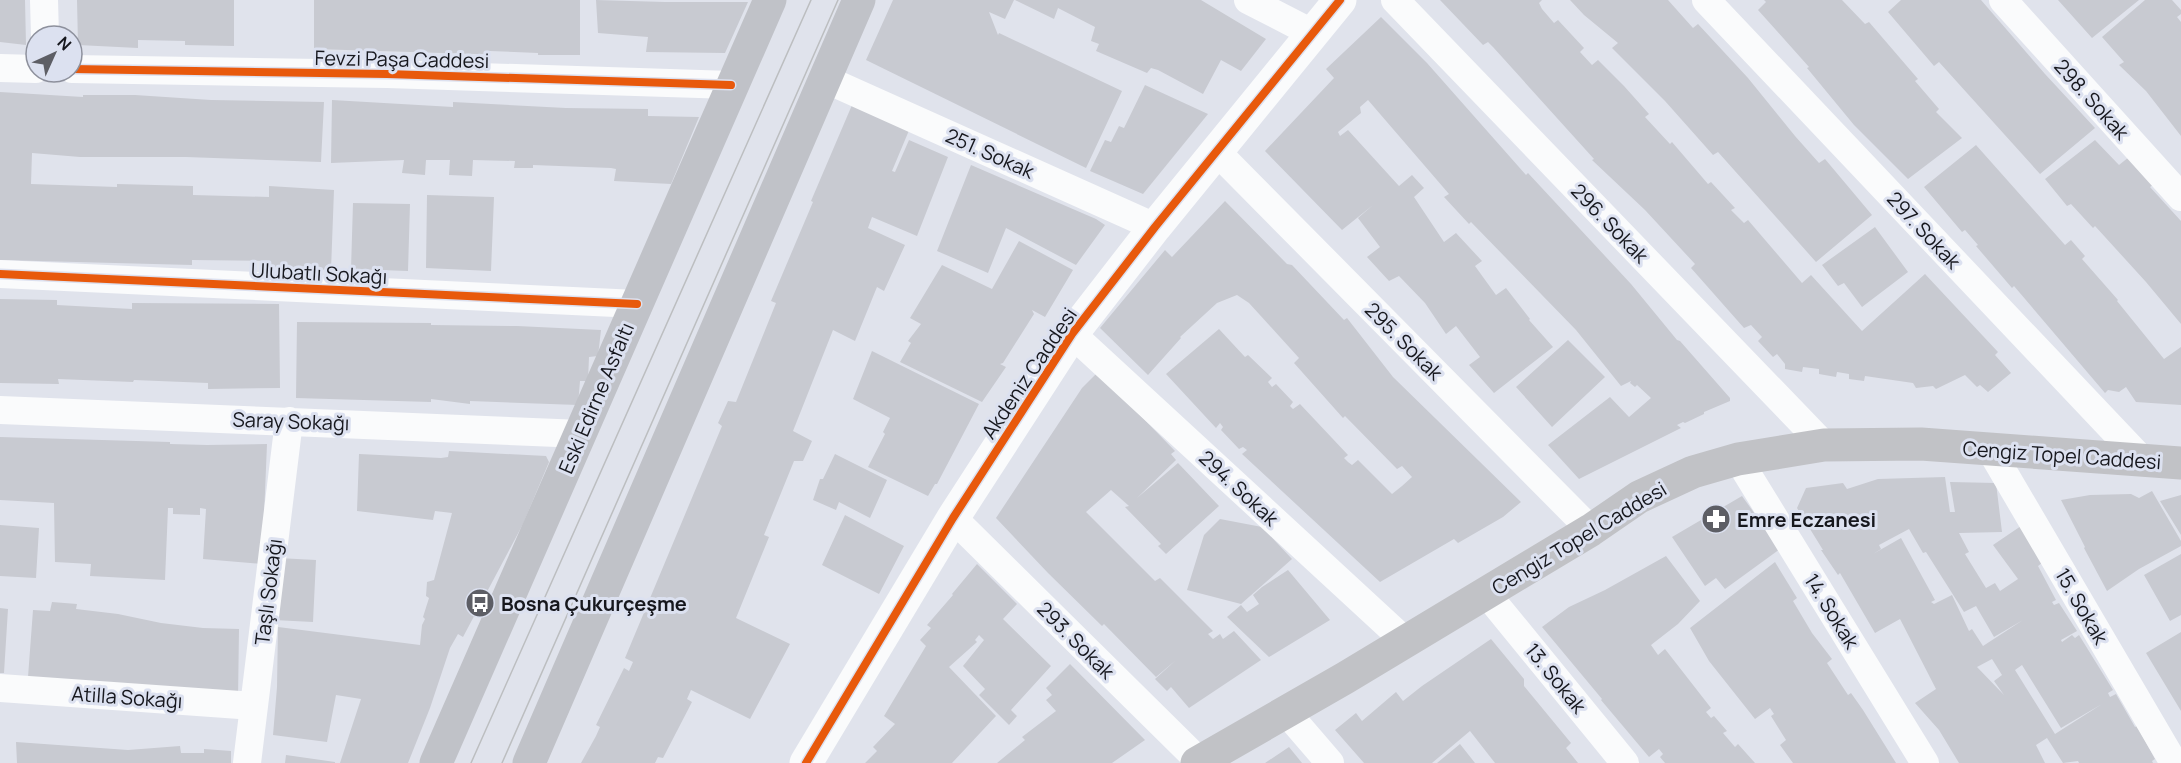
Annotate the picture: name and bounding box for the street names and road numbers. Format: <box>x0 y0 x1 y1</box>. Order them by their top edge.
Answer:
street label: Fevzi Paşa Caddesi <box>314 44 490 74</box>
street label: 298. Sokak <box>2049 53 2136 146</box>
street label: 251. Sokak <box>942 122 1039 185</box>
street label: 296. Sokak <box>1565 178 1655 269</box>
street label: 297. Sokak <box>1881 186 1967 275</box>
street label: Ulubatlı Sokağı <box>250 256 388 290</box>
street label: 295. Sokak <box>1359 296 1449 386</box>
street label: Akdeniz Caddesi <box>975 302 1083 444</box>
street label: Eski Edirne Asfaltı <box>552 318 640 478</box>
street label: Saray Sokağı <box>232 405 350 437</box>
street label: Cengiz Topel Caddesi <box>1962 435 2162 475</box>
street label: 294. Sokak <box>1193 444 1285 532</box>
street label: Cengiz Topel Caddesi <box>1487 475 1671 601</box>
street label: Taşlı Sokağı <box>248 537 288 647</box>
street label: 15. Sokak <box>2049 563 2115 650</box>
street label: 14. Sokak <box>1798 568 1866 654</box>
street label: 293. Sokak <box>1031 595 1121 685</box>
street label: 13. Sokak <box>1519 637 1593 720</box>
street label: Atilla Sokağı <box>71 680 183 714</box>

